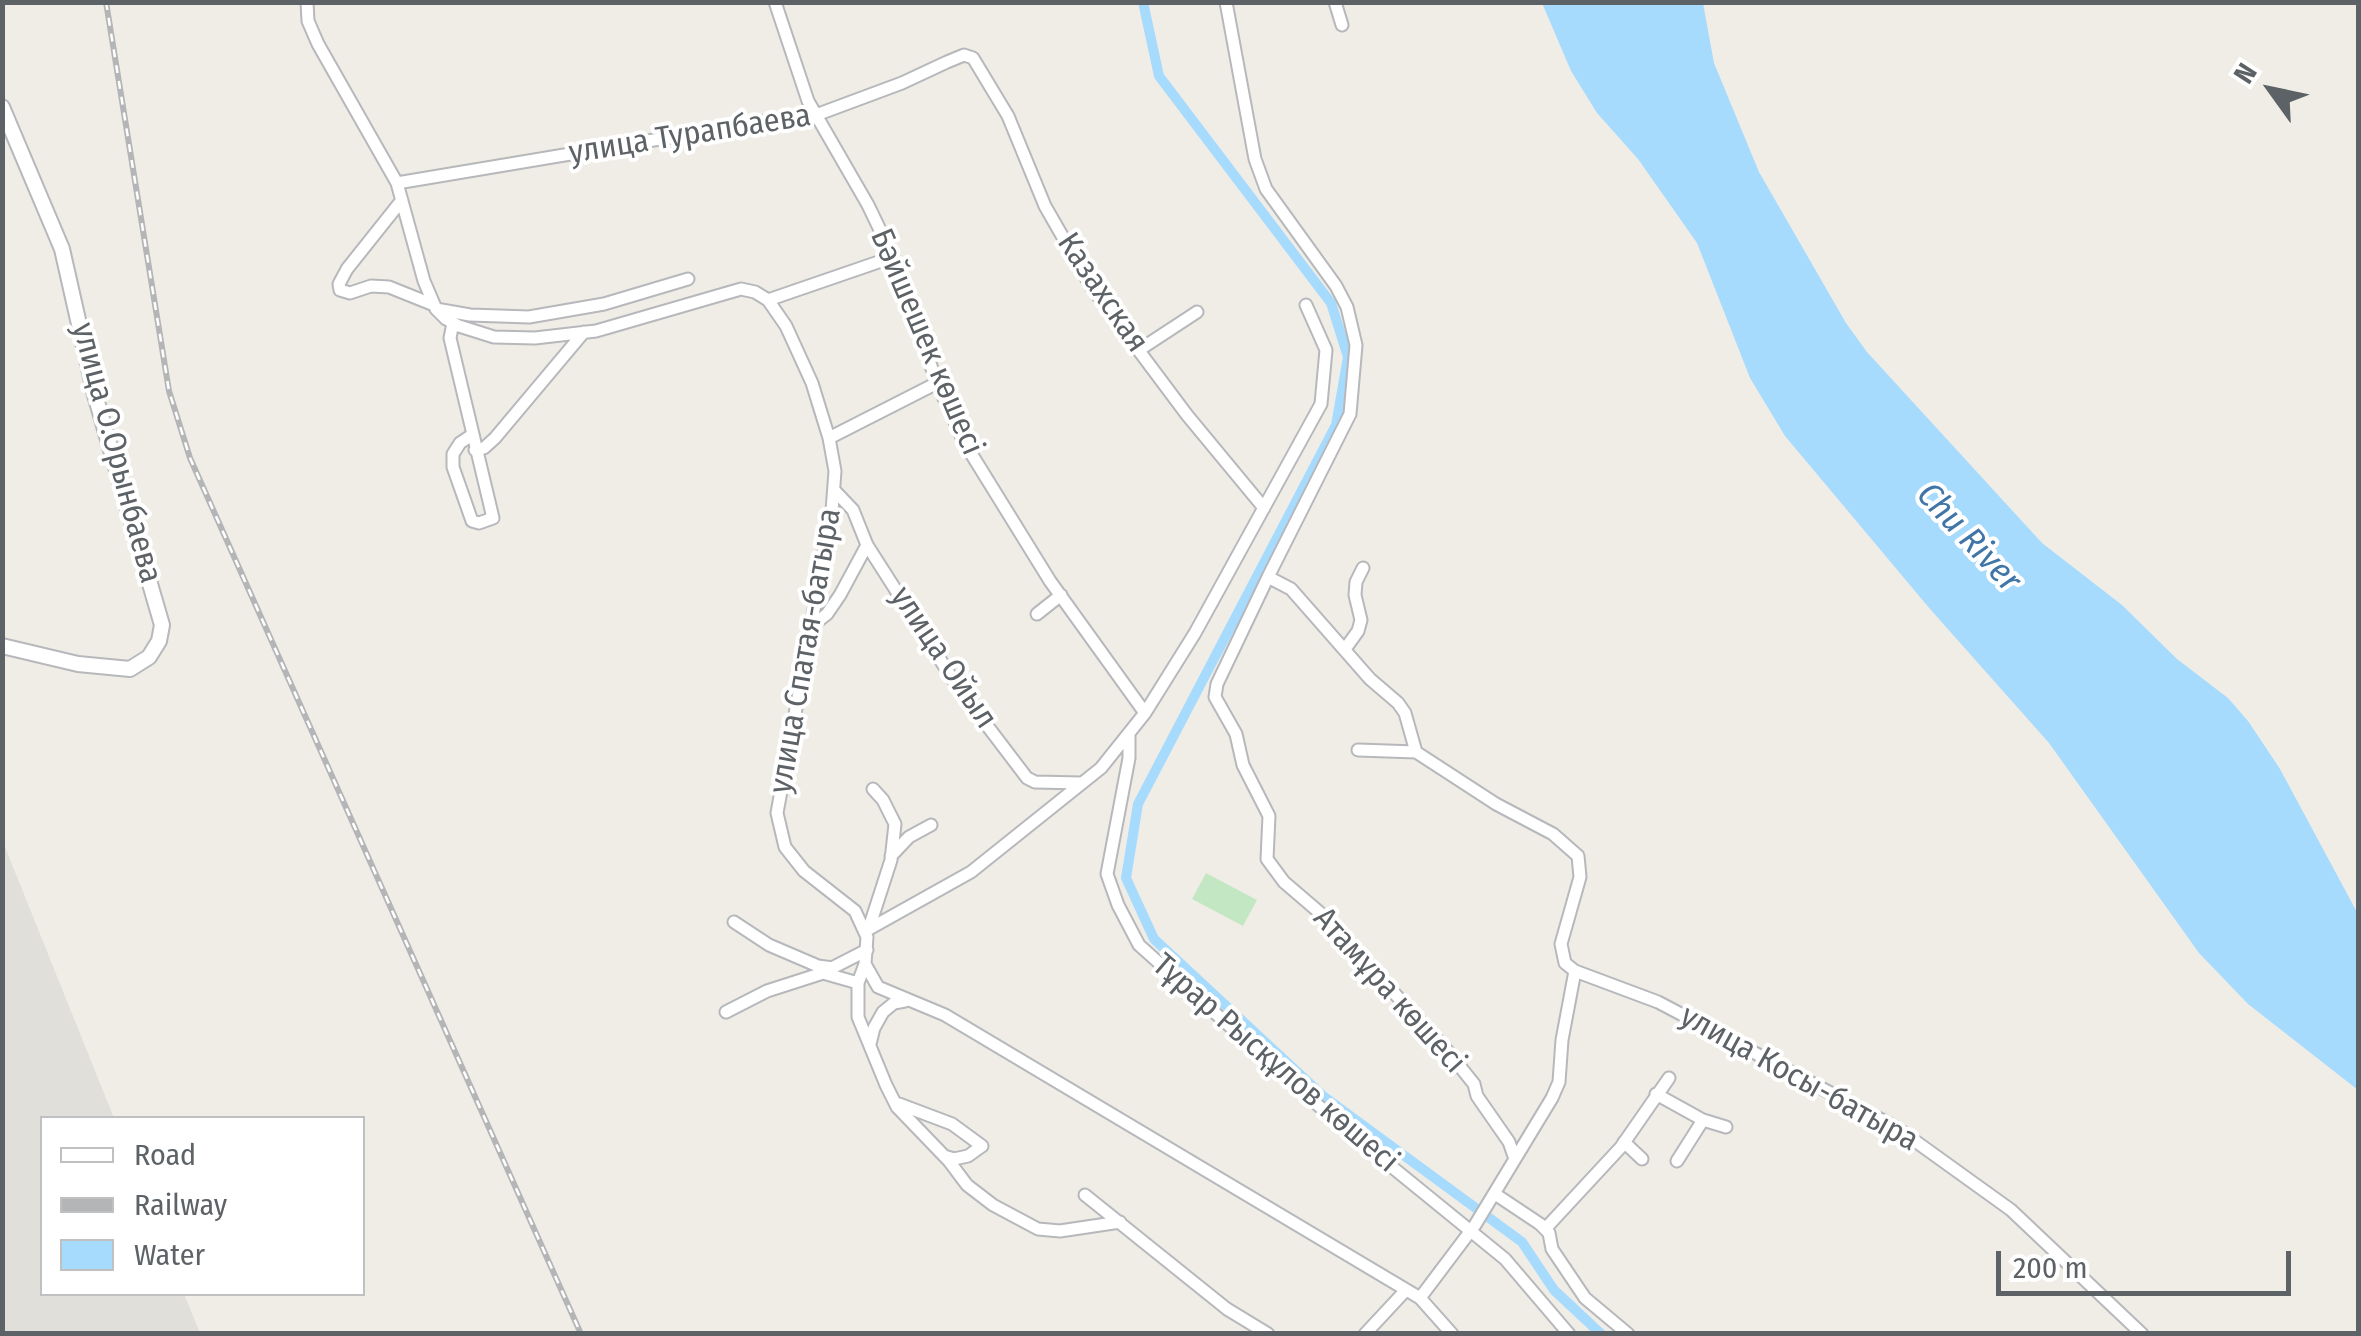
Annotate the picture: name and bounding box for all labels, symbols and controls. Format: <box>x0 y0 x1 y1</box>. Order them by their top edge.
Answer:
north arrow <box>2221 40 2321 140</box>
text: N <box>2227 57 2264 89</box>
street label: улица Турапбаева <box>566 97 814 173</box>
street label: Бәйшешек көшесі <box>861 223 991 461</box>
street label: Казахская <box>1048 226 1156 360</box>
street label: улица О.Орынбаева <box>63 319 169 587</box>
water label: Chu River <box>1907 475 2029 601</box>
street label: улица Спатая-батыра <box>762 505 850 797</box>
street label: улица Ойыл <box>882 580 1004 736</box>
street label: Атамұра көшесі <box>1305 900 1473 1082</box>
street label: Тұрар Рысқұлов көшесі <box>1144 947 1406 1181</box>
street label: улица Косы-батыра <box>1673 998 1925 1160</box>
legend <box>40 1116 365 1296</box>
text: Road <box>134 1137 196 1173</box>
text: Railway <box>134 1187 227 1223</box>
scale bar <box>2001 1231 2296 1293</box>
text: Water <box>134 1237 205 1273</box>
text: 200 m <box>2013 1250 2088 1286</box>

